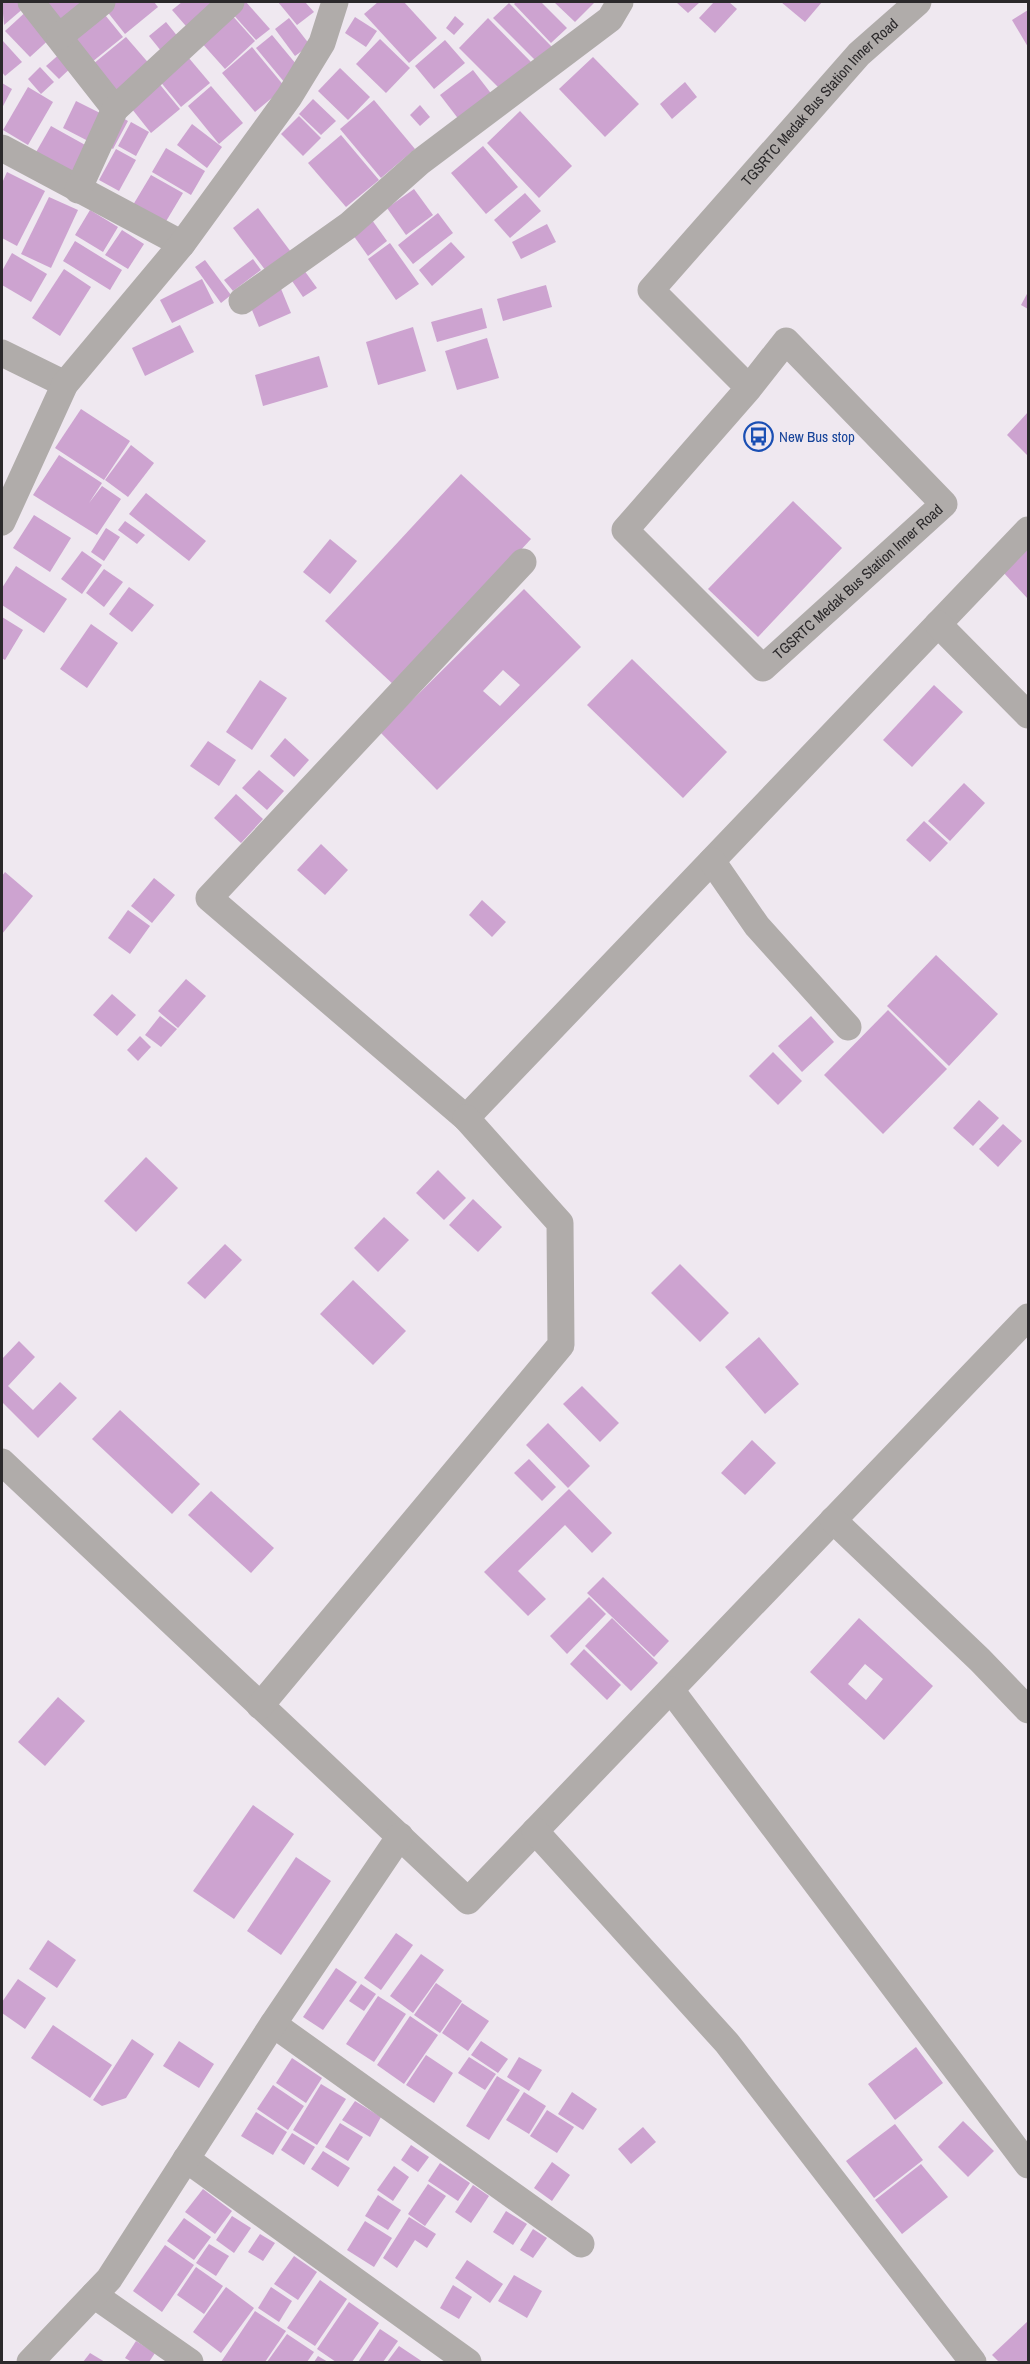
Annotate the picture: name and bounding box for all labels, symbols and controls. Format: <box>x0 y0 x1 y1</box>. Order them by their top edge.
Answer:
street label: TGSRTC Medak Bus Station Inner Road <box>736 13 902 190</box>
bus stop icon: New Bus stop <box>742 421 774 453</box>
place label: New Bus stop <box>779 426 855 447</box>
street label: TGSRTC Medak Bus Station Inner Road <box>768 499 947 664</box>

